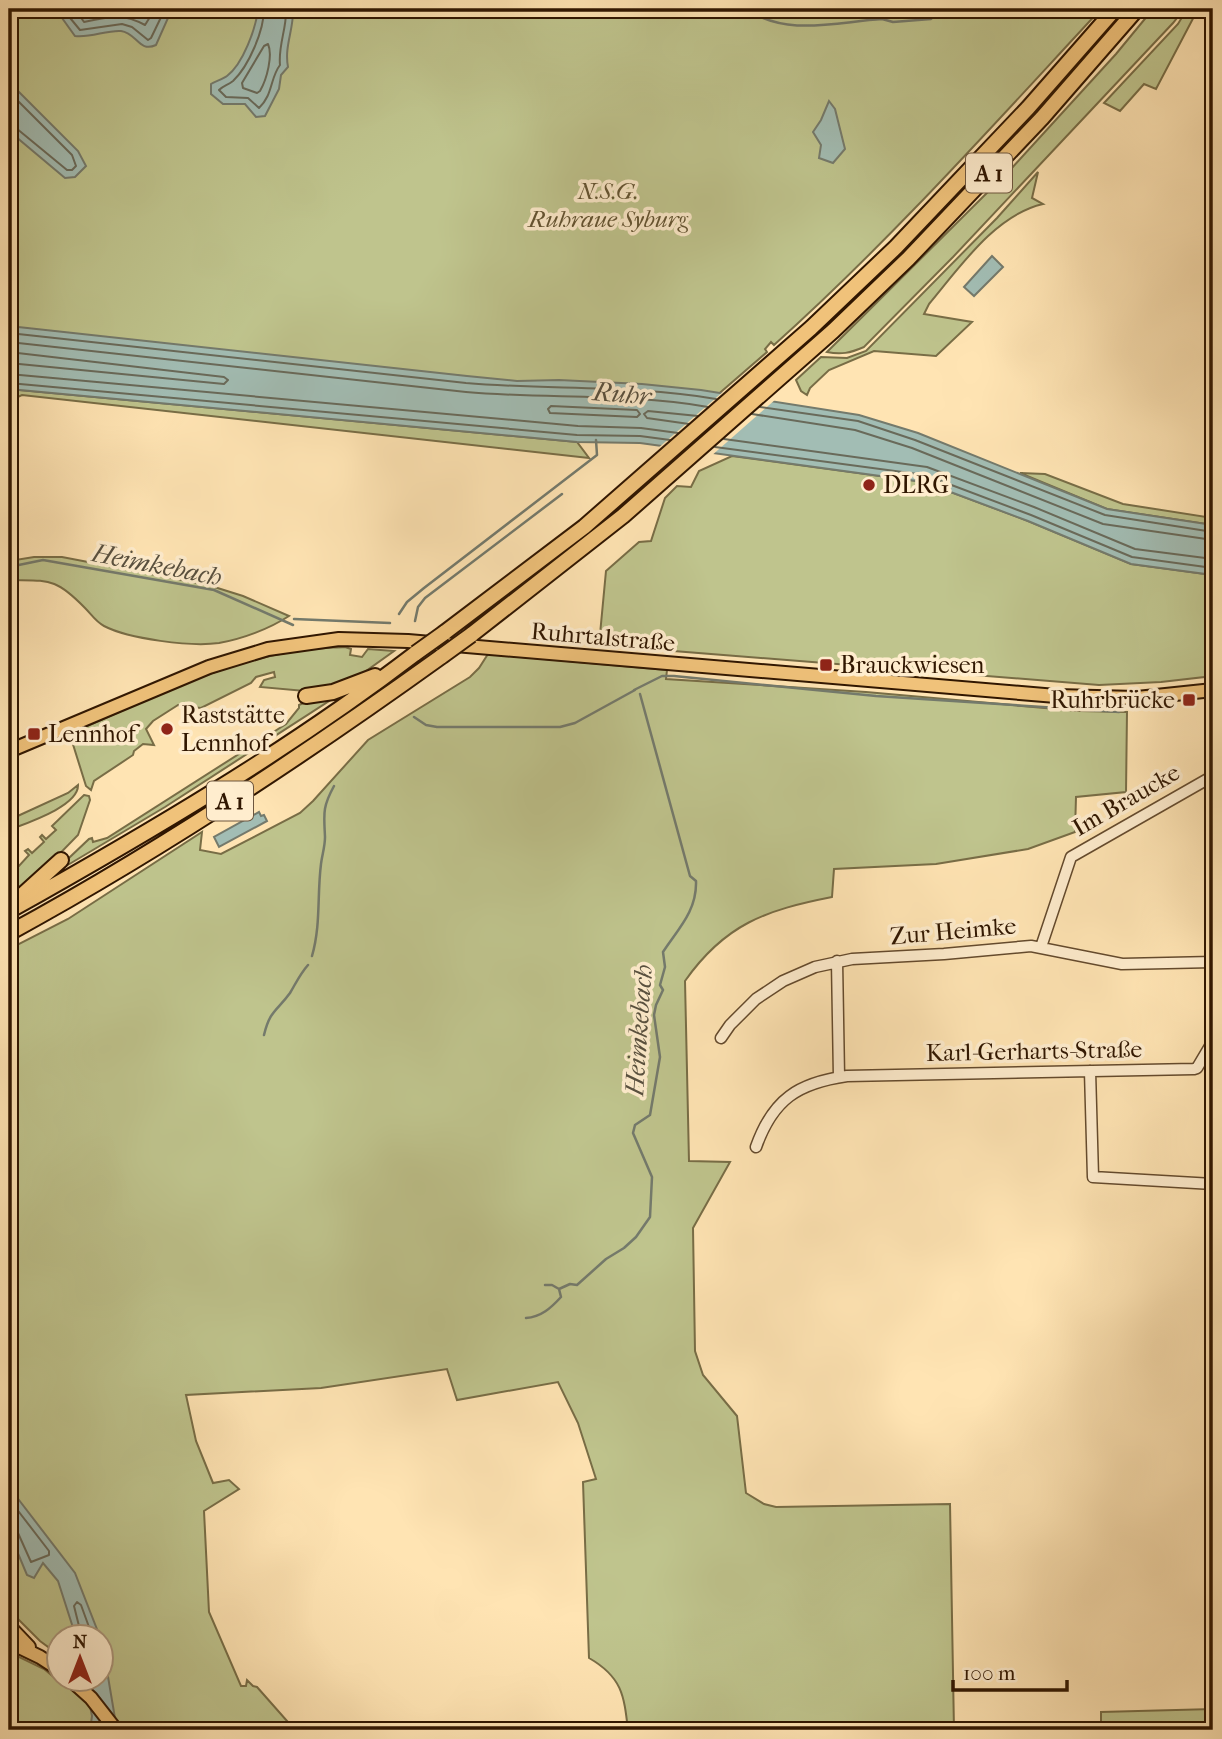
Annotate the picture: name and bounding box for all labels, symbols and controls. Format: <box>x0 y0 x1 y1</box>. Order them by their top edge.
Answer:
road number: A 1 <box>966 154 1012 192</box>
park label: N.S.G. Ruhraue Syburg <box>526 177 688 233</box>
water label: Ruhr <box>590 376 655 412</box>
place label: DLRG <box>883 471 949 499</box>
marker: DLRG <box>861 477 877 493</box>
water label: Heimkebach <box>89 537 224 593</box>
street label: Ruhrtalstraße <box>530 617 676 657</box>
place label: Brauckwiesen <box>840 651 985 679</box>
marker: Brauckwiesen <box>818 657 834 673</box>
place label: Ruhrbrücke <box>1050 686 1175 714</box>
marker: Ruhrbrücke <box>1181 692 1197 708</box>
place label: Raststätte Lennhof <box>181 701 285 757</box>
place label: Lennhof <box>48 720 141 748</box>
marker: Raststätte Lennhof <box>159 721 175 737</box>
marker: Lennhof <box>26 726 42 742</box>
street label: Im Braucke <box>1067 758 1185 842</box>
road number: A 1 <box>207 782 253 820</box>
street label: Zur Heimke <box>889 912 1017 950</box>
water label: Heimkebach <box>619 963 659 1098</box>
street label: Karl-Gerharts-Straße <box>926 1035 1143 1067</box>
north arrow <box>46 1624 116 1694</box>
text: N <box>73 1631 88 1653</box>
scale bar <box>953 1648 1066 1692</box>
text: 100 m <box>963 1661 1016 1685</box>

